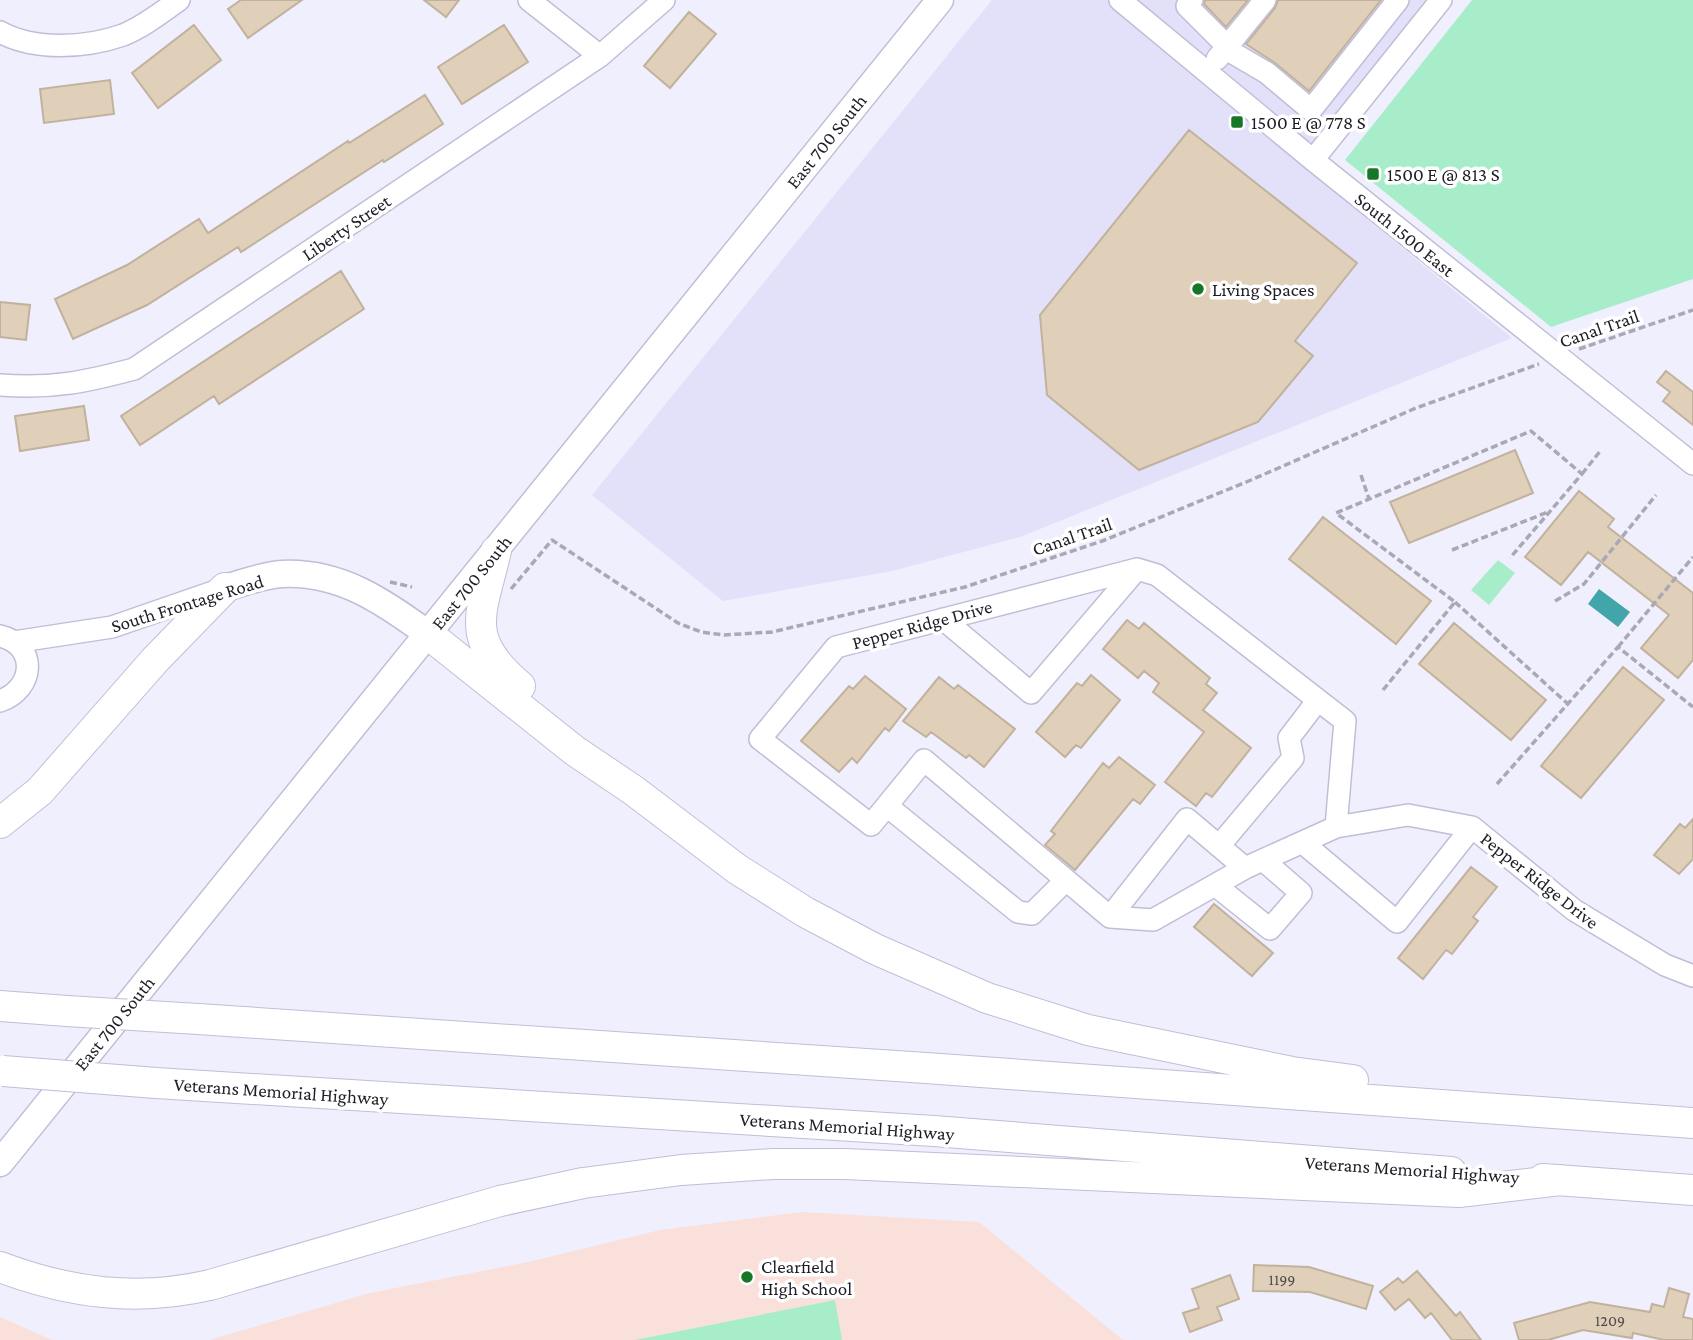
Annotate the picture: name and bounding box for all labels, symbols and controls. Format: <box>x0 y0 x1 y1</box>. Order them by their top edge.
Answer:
street label: East 700 South <box>782 90 871 193</box>
place label: 1500 E @ 778 S <box>1251 112 1366 133</box>
marker: 1500 E @ 778 S <box>1229 114 1245 130</box>
place label: 1500 E @ 813 S <box>1387 164 1500 185</box>
marker: 1500 E @ 813 S <box>1365 166 1381 182</box>
street label: South 1500 East <box>1351 188 1459 281</box>
street label: Liberty Street <box>298 190 395 265</box>
place label: Living Spaces <box>1212 279 1314 300</box>
marker: Living Spaces <box>1190 281 1206 297</box>
street label: Canal Trail <box>1557 305 1642 352</box>
street label: Canal Trail <box>1030 513 1115 560</box>
street label: East 700 South <box>427 531 516 634</box>
street label: South Frontage Road <box>108 570 266 637</box>
street label: Pepper Ridge Drive <box>850 596 994 653</box>
street label: Pepper Ridge Drive <box>1477 828 1603 933</box>
street label: East 700 South <box>70 972 159 1075</box>
street label: Veterans Memorial Highway <box>173 1074 389 1109</box>
street label: Veterans Memorial Highway <box>739 1109 955 1144</box>
street label: Veterans Memorial Highway <box>1304 1152 1520 1187</box>
place label: Clearfield High School <box>761 1256 852 1299</box>
marker: Clearfield High School <box>739 1269 755 1285</box>
house number: 1199 <box>1269 1271 1295 1288</box>
house number: 1209 <box>1595 1312 1625 1329</box>

